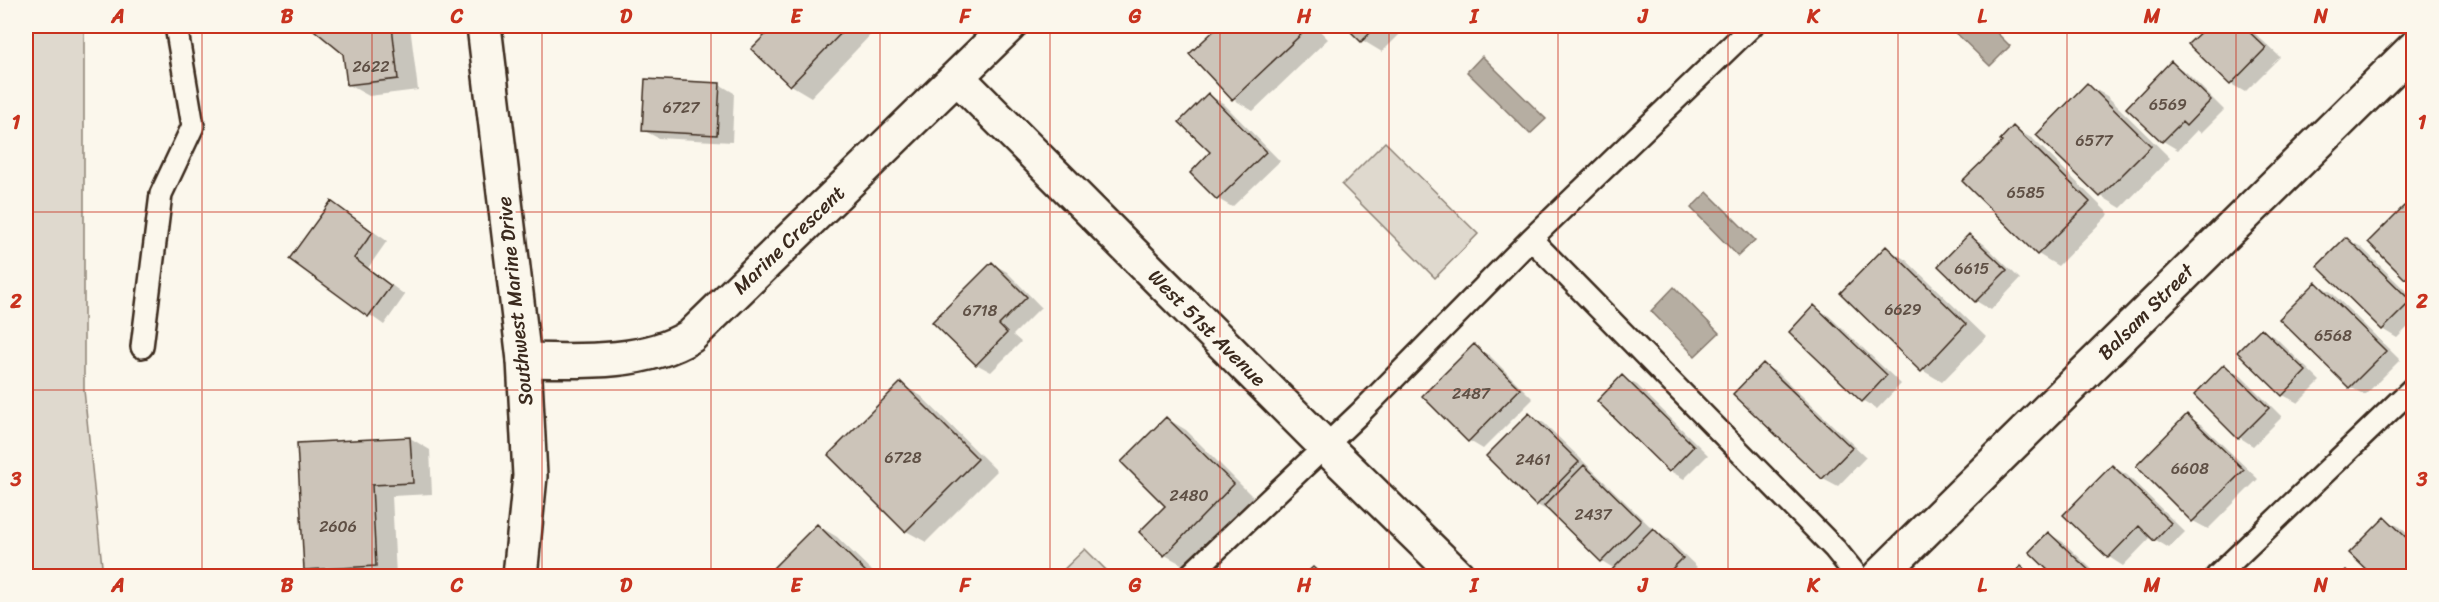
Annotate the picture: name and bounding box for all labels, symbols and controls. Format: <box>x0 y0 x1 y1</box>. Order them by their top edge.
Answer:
text: A <box>110 0 125 34</box>
text: B <box>281 0 294 34</box>
text: C <box>450 0 464 34</box>
text: D <box>620 0 633 34</box>
text: E <box>790 0 803 34</box>
text: F <box>959 0 972 34</box>
text: G <box>1128 0 1142 34</box>
text: H <box>1296 0 1312 34</box>
text: I <box>1469 0 1480 34</box>
text: J <box>1637 0 1649 34</box>
text: K <box>1806 0 1821 34</box>
text: L <box>1977 0 1987 34</box>
text: M <box>2143 0 2161 34</box>
text: N <box>2313 0 2329 34</box>
house number: 2622 <box>353 52 389 81</box>
house number: 6569 <box>2149 90 2187 119</box>
house number: 6727 <box>663 93 700 122</box>
text: 1 <box>12 105 21 140</box>
text: 1 <box>2418 105 2427 140</box>
house number: 6577 <box>2075 126 2113 155</box>
street label: Marine Crescent <box>724 177 854 303</box>
house number: 6585 <box>2007 178 2045 207</box>
street label: Southwest Marine Drive <box>487 195 543 407</box>
house number: 6615 <box>1955 254 1990 283</box>
street label: Balsam Street <box>2089 255 2203 369</box>
street label: West 51st Avenue <box>1140 261 1275 396</box>
text: 2 <box>9 284 22 319</box>
text: 2 <box>2415 284 2428 319</box>
house number: 6629 <box>1884 295 1922 324</box>
house number: 6718 <box>963 296 998 325</box>
house number: 6568 <box>2314 321 2352 350</box>
house number: 2487 <box>1452 379 1491 408</box>
house number: 6728 <box>884 443 922 472</box>
house number: 2461 <box>1515 445 1551 474</box>
house number: 6608 <box>2171 454 2209 483</box>
text: 3 <box>10 462 22 497</box>
text: 3 <box>2416 462 2428 497</box>
house number: 2480 <box>1170 481 1209 510</box>
house number: 2437 <box>1574 500 1612 529</box>
house number: 2606 <box>319 512 357 541</box>
text: A <box>110 568 125 602</box>
text: B <box>281 568 294 602</box>
text: C <box>450 568 464 602</box>
text: D <box>620 568 633 602</box>
text: E <box>790 568 803 602</box>
text: F <box>959 568 972 602</box>
text: G <box>1128 568 1142 602</box>
text: H <box>1296 568 1312 602</box>
text: I <box>1469 568 1480 602</box>
text: J <box>1637 568 1649 602</box>
text: K <box>1806 568 1821 602</box>
text: L <box>1977 568 1987 602</box>
text: M <box>2143 568 2161 602</box>
text: N <box>2313 568 2329 602</box>

